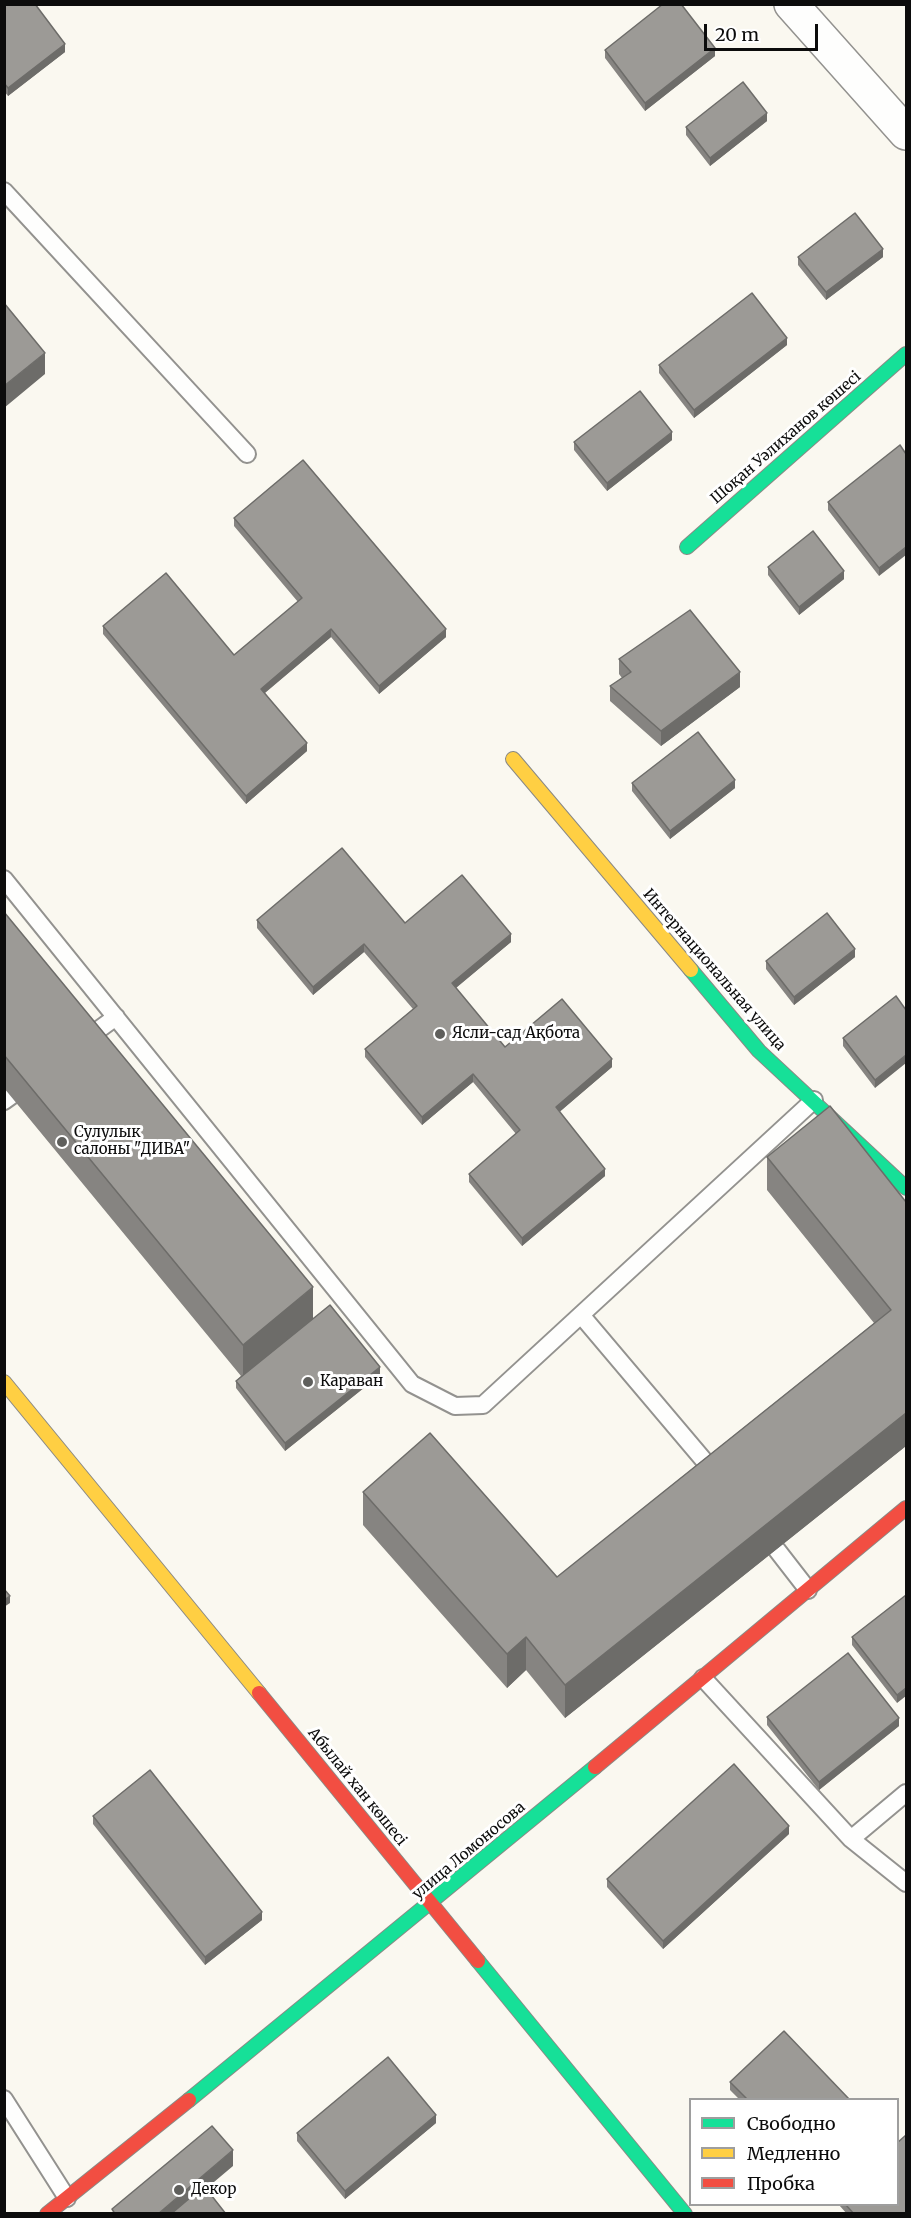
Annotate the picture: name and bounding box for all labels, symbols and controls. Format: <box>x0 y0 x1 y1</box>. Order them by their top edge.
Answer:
scale bar <box>707 12 821 50</box>
text: 20 m <box>715 23 759 46</box>
street label: Шоқан Уәлиханов көшесі <box>707 368 865 508</box>
street label: Интернациональная улица <box>639 886 789 1054</box>
place label: Ясли-сад Ақбота <box>452 1025 580 1043</box>
marker: Ясли-сад Ақбота <box>433 1027 447 1041</box>
place label: Сулулык салоны "ДИВА" <box>74 1124 190 1159</box>
marker: Сулулык салоны "ДИВА" <box>55 1135 69 1149</box>
place label: Караван <box>320 1373 383 1391</box>
marker: Караван <box>301 1375 315 1389</box>
street label: Абылай хан көшесі <box>304 1724 410 1850</box>
street label: улица Ломоносова <box>409 1799 529 1903</box>
legend <box>689 2098 899 2206</box>
text: Свободно <box>747 2112 835 2135</box>
text: Медленно <box>747 2142 840 2165</box>
text: Пробка <box>747 2172 815 2195</box>
place label: Декор <box>191 2181 236 2199</box>
marker: Декор <box>172 2183 186 2197</box>

